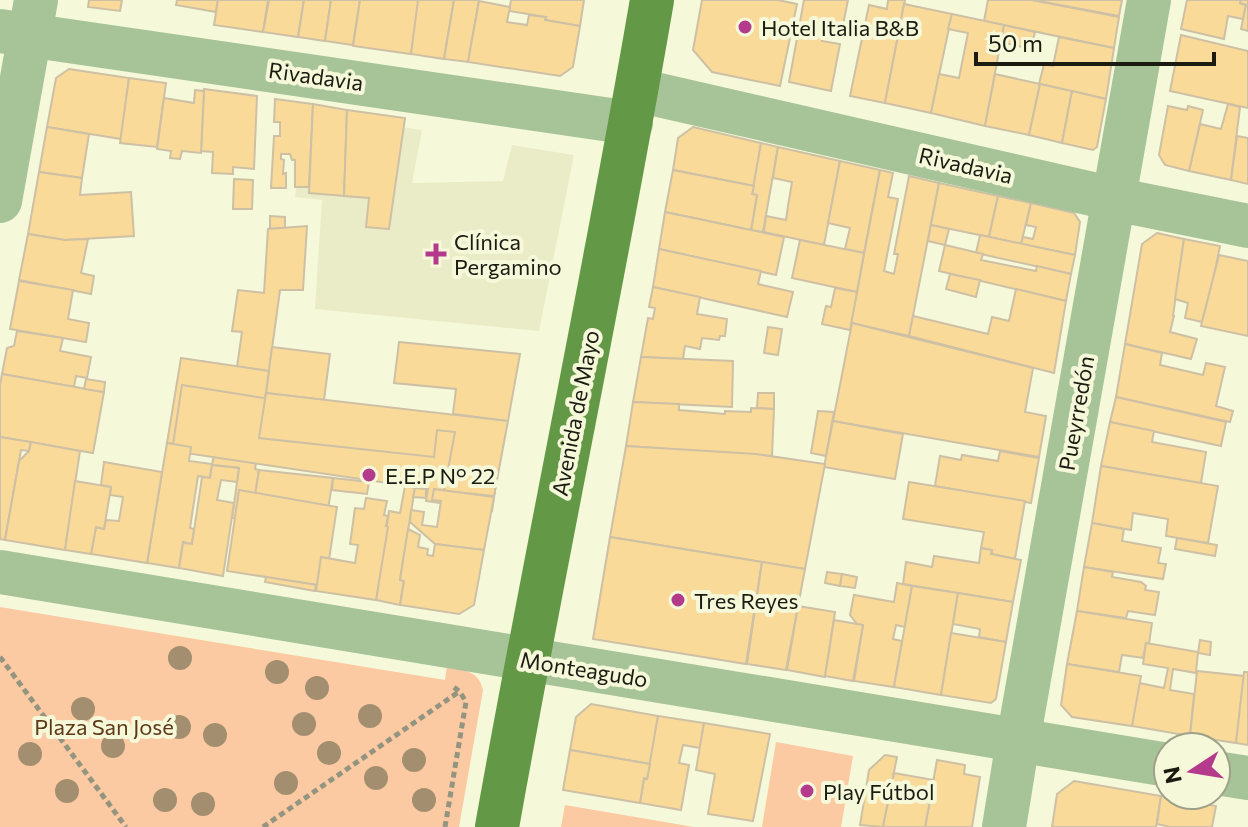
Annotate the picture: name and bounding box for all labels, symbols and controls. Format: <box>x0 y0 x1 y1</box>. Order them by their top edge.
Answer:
place label: Hotel Italia B&B <box>761 14 919 41</box>
scale bar <box>976 16 1214 66</box>
marker: Hotel Italia B&B <box>736 18 754 36</box>
text: 50 m <box>988 28 1043 57</box>
street label: Rivadavia <box>267 56 365 96</box>
street label: Rivadavia <box>916 141 1016 189</box>
place label: Clínica Pergamino <box>454 228 562 280</box>
marker: Clínica Pergamino <box>425 243 447 265</box>
street label: Avenida de Mayo <box>546 328 604 498</box>
street label: Pueyrredón <box>1053 354 1099 472</box>
place label: E.E.P N° 22 <box>385 462 495 489</box>
marker: E.E.P N° 22 <box>360 466 378 484</box>
place label: Tres Reyes <box>694 587 798 614</box>
marker: Tres Reyes <box>669 591 687 609</box>
street label: Monteagudo <box>518 646 650 692</box>
park label: Plaza San José <box>34 713 174 740</box>
north arrow <box>1152 731 1232 811</box>
text: N <box>1157 764 1187 786</box>
place label: Play Fútbol <box>823 778 935 805</box>
marker: Play Fútbol <box>798 782 816 800</box>

